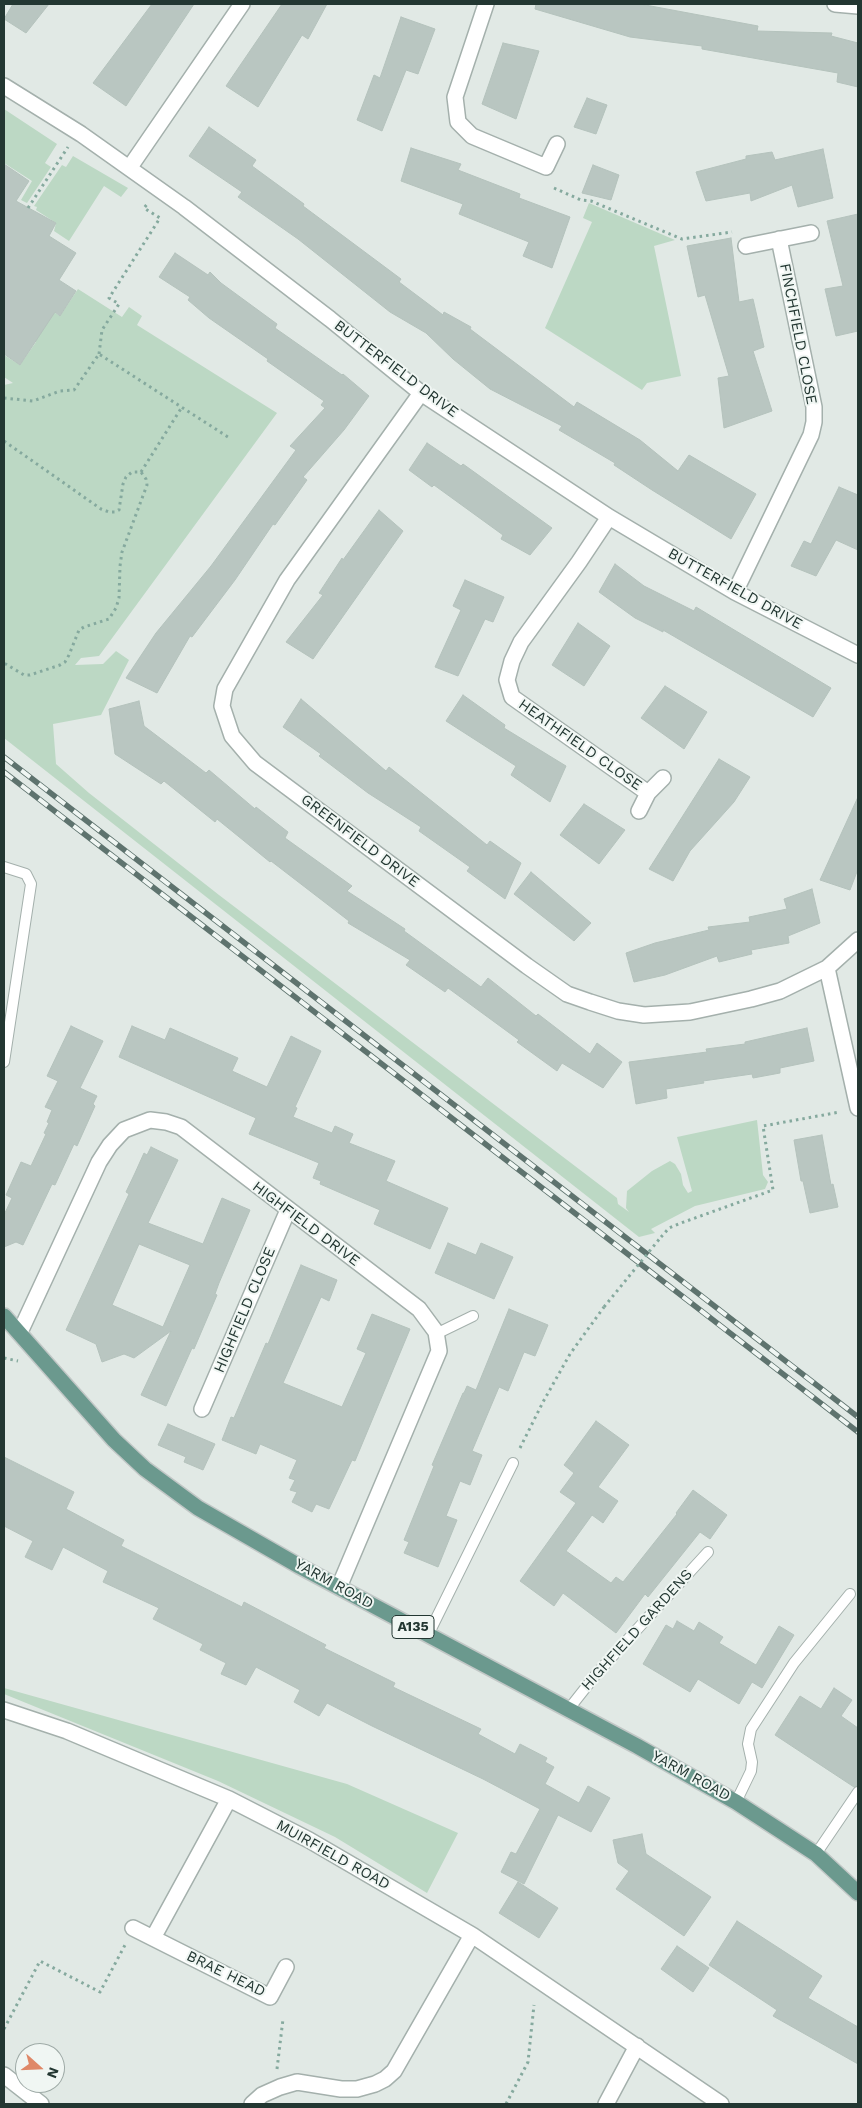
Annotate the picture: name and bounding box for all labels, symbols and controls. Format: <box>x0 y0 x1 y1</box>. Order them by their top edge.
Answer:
street label: FINCHFIELD CLOSE <box>775 262 821 406</box>
street label: BUTTERFIELD DRIVE <box>330 316 462 422</box>
street label: BUTTERFIELD DRIVE <box>665 545 805 633</box>
street label: HEATHFIELD CLOSE <box>515 696 645 794</box>
street label: GREENFIELD DRIVE <box>297 791 423 891</box>
street label: HIGHFIELD DRIVE <box>249 1178 363 1270</box>
street label: HIGHFIELD CLOSE <box>210 1244 280 1376</box>
street label: YARM ROAD <box>292 1555 376 1613</box>
street label: HIGHFIELD GARDENS <box>578 1566 696 1694</box>
road number: A135 <box>392 1615 434 1638</box>
street label: YARM ROAD <box>649 1747 733 1805</box>
street label: MUIRFIELD ROAD <box>273 1816 393 1894</box>
street label: BRAE HEAD <box>184 1947 268 2001</box>
north arrow <box>15 2043 65 2093</box>
text: N <box>44 2065 62 2080</box>

